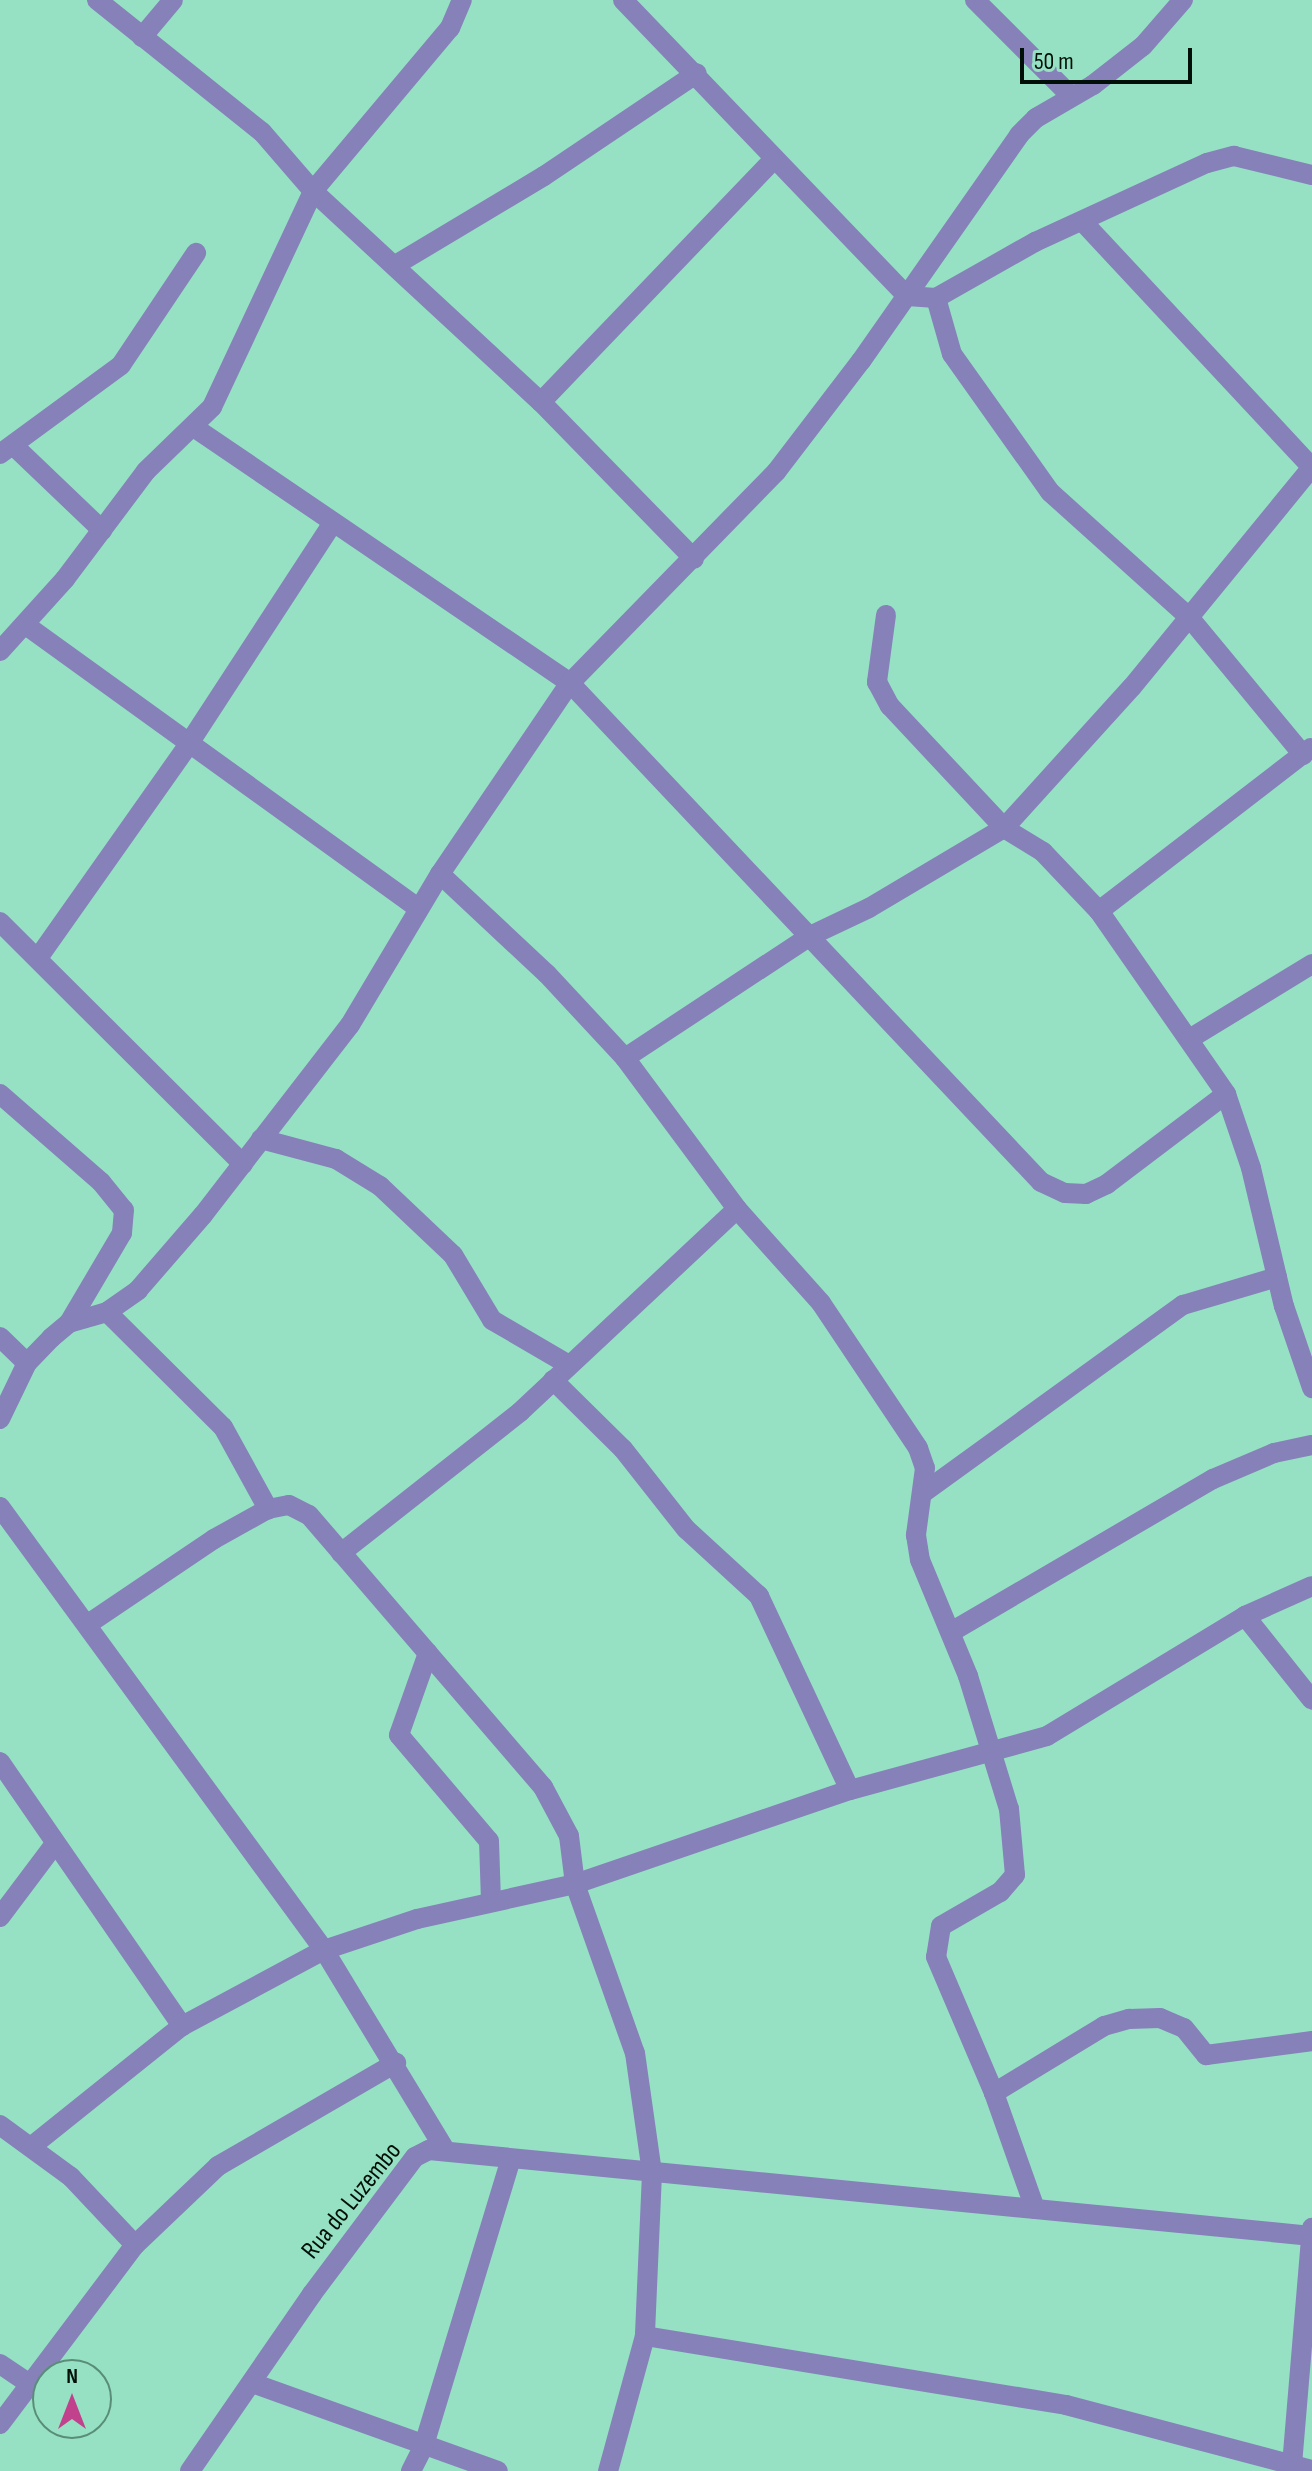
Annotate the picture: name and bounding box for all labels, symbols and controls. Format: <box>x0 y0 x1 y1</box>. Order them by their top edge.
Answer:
scale bar <box>1024 32 1196 82</box>
text: 50 m <box>1034 47 1074 76</box>
street label: Rua do Luzembo <box>296 2136 408 2266</box>
north arrow <box>32 2359 112 2439</box>
text: N <box>66 2363 78 2390</box>

